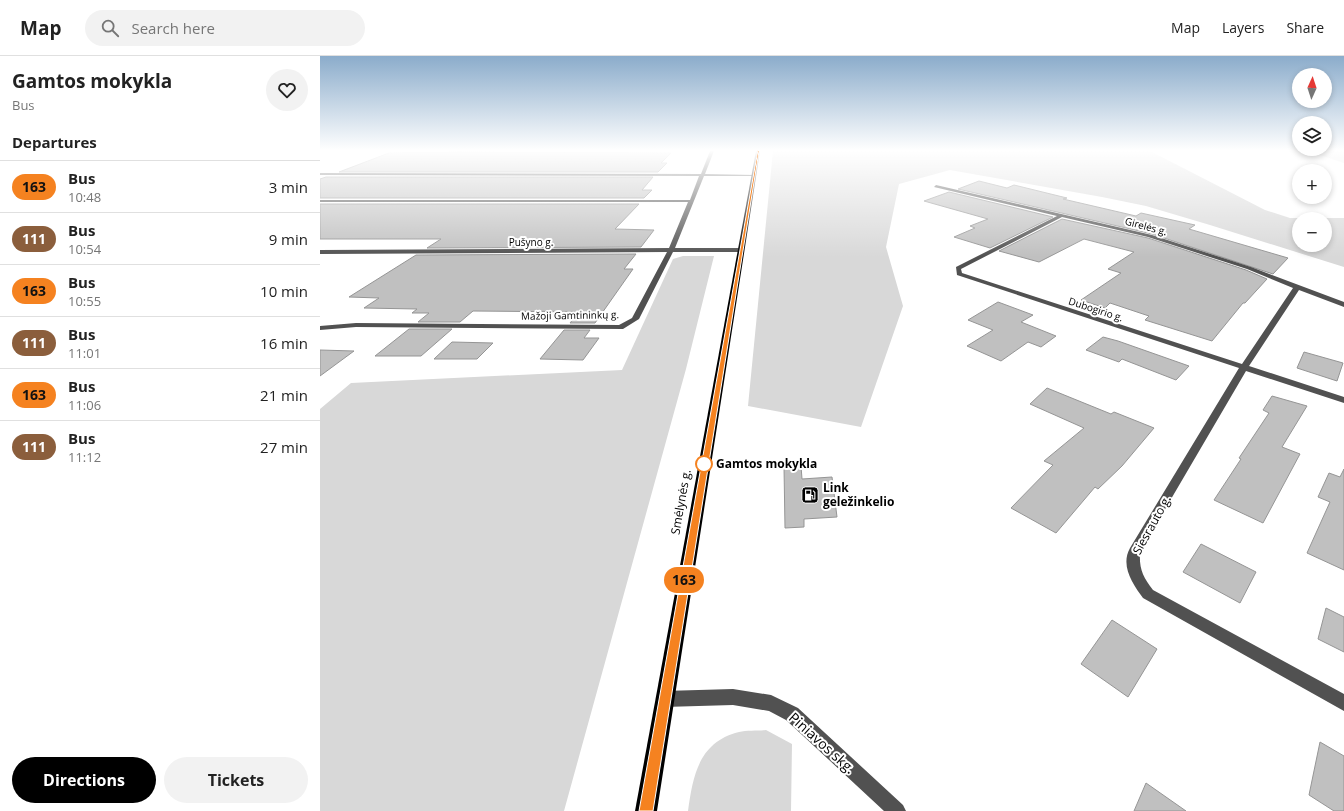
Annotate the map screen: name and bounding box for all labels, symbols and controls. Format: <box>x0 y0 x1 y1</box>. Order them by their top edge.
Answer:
search box <box>85 10 365 46</box>
text: Map <box>20 15 61 41</box>
icon: search <box>99 17 121 39</box>
text: Search here <box>131 18 215 38</box>
text: Map <box>1171 18 1200 37</box>
text: Layers <box>1222 18 1264 37</box>
text: Share <box>1286 18 1324 37</box>
text: Gamtos mokykla <box>12 68 172 94</box>
north arrow <box>1292 68 1332 108</box>
map controls <box>1292 68 1332 252</box>
button: heart <box>266 69 308 111</box>
text: Bus <box>12 96 35 114</box>
button: layers <box>1292 116 1332 156</box>
text: Departures <box>12 132 97 152</box>
button: + <box>1292 164 1332 204</box>
text: Bus <box>68 168 95 188</box>
text: 163 <box>22 177 46 196</box>
text: 3 min <box>269 177 308 197</box>
text: 10:48 <box>68 188 101 206</box>
button: − <box>1292 212 1332 252</box>
street label: Girelės g. <box>1123 214 1169 238</box>
text: Bus <box>68 220 95 240</box>
text: 111 <box>22 229 46 248</box>
text: 9 min <box>269 229 308 249</box>
street label: Pušyno g. <box>509 235 553 249</box>
text: 10:54 <box>68 240 101 258</box>
text: Bus <box>68 272 95 292</box>
text: 163 <box>22 281 46 300</box>
text: 10 min <box>260 281 308 301</box>
text: 10:55 <box>68 292 101 310</box>
street label: Dubogirio g. <box>1067 294 1125 324</box>
street label: Mažoji Gamtininkų g. <box>521 307 619 323</box>
text: Bus <box>68 324 95 344</box>
text: 111 <box>22 333 46 352</box>
text: 16 min <box>260 333 308 353</box>
text: 11:01 <box>68 344 101 362</box>
text: Bus <box>68 376 95 396</box>
text: 163 <box>22 385 46 404</box>
text: 21 min <box>260 385 308 405</box>
text: 11:06 <box>68 396 101 414</box>
text: Bus <box>68 428 95 448</box>
text: 111 <box>22 437 46 456</box>
text: 27 min <box>260 437 308 457</box>
text: 11:12 <box>68 448 101 466</box>
marker: Gamtos mokykla <box>695 455 713 473</box>
place label: Gamtos mokykla <box>716 455 817 472</box>
street label: Smėlynės g. <box>666 468 695 536</box>
place label: Link geležinkelio <box>823 479 894 510</box>
fuel station icon: Link geležinkelio <box>800 485 820 505</box>
street label: Siesrauto g. <box>1128 492 1175 557</box>
line badge: 163 <box>661 567 707 593</box>
text: 163 <box>672 570 696 589</box>
street label: Piniavos skg. <box>785 708 859 777</box>
button: Directions <box>12 757 156 803</box>
button: Tickets <box>164 757 308 803</box>

